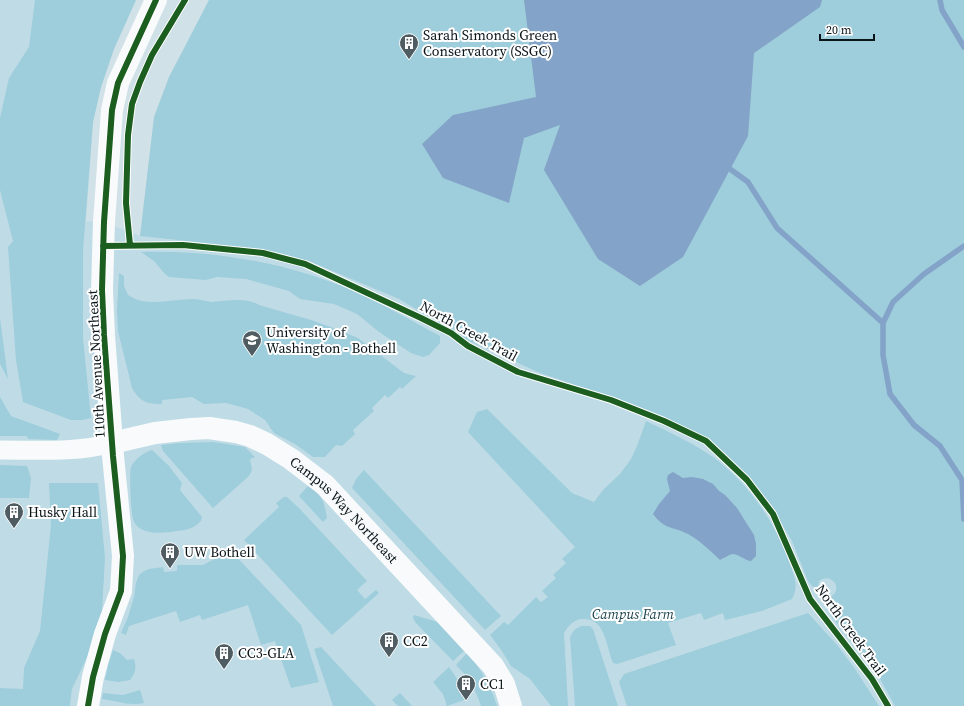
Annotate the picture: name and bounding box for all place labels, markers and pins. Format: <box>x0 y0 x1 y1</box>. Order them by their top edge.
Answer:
place label: Sarah Simonds Green Conservatory (SSGC) <box>423 25 558 61</box>
building icon: Sarah Simonds Green Conservatory (SSGC) <box>398 32 420 60</box>
place label: University of Washington - Bothell <box>266 322 396 358</box>
school or university icon: University of Washington - Bothell <box>241 329 263 357</box>
building icon: Husky Hall <box>3 501 25 529</box>
place label: Husky Hall <box>28 502 97 522</box>
building icon: UW Bothell <box>159 541 181 569</box>
place label: UW Bothell <box>184 542 255 562</box>
building icon: CC2 <box>378 630 400 658</box>
place label: CC2 <box>403 631 428 651</box>
building icon: CC3-GLA <box>213 642 235 670</box>
place label: CC3-GLA <box>238 643 295 663</box>
building icon: CC1 <box>455 673 477 701</box>
place label: CC1 <box>480 674 505 694</box>

